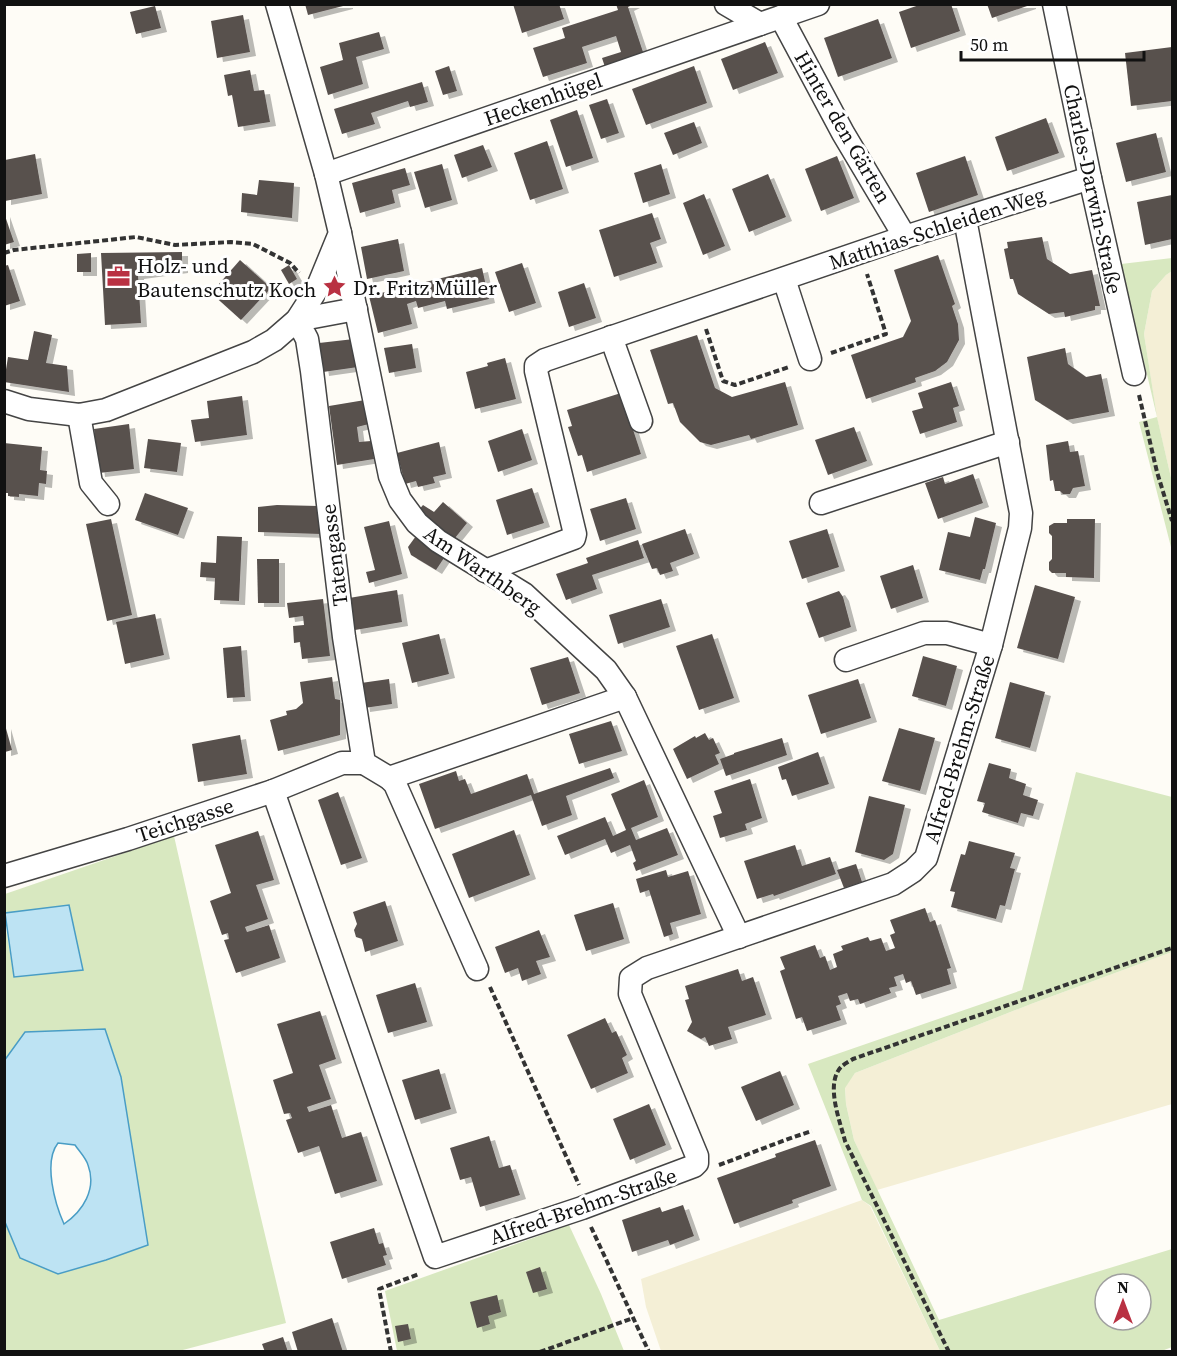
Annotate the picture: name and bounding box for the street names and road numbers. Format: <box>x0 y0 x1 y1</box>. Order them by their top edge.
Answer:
street label: Hinter den Gärten <box>788 46 899 209</box>
street label: Heckenhügel <box>480 65 606 133</box>
street label: Charles-Darwin-Straße <box>1057 81 1129 297</box>
street label: Matthias-Schleiden-Weg <box>825 179 1049 277</box>
street label: Tatengasse <box>313 502 355 608</box>
street label: Am Warthberg <box>418 519 548 621</box>
street label: Alfred-Brehm-Straße <box>917 651 1001 847</box>
street label: Teichgasse <box>133 791 237 849</box>
street label: Alfred-Brehm-Straße <box>486 1160 680 1252</box>

